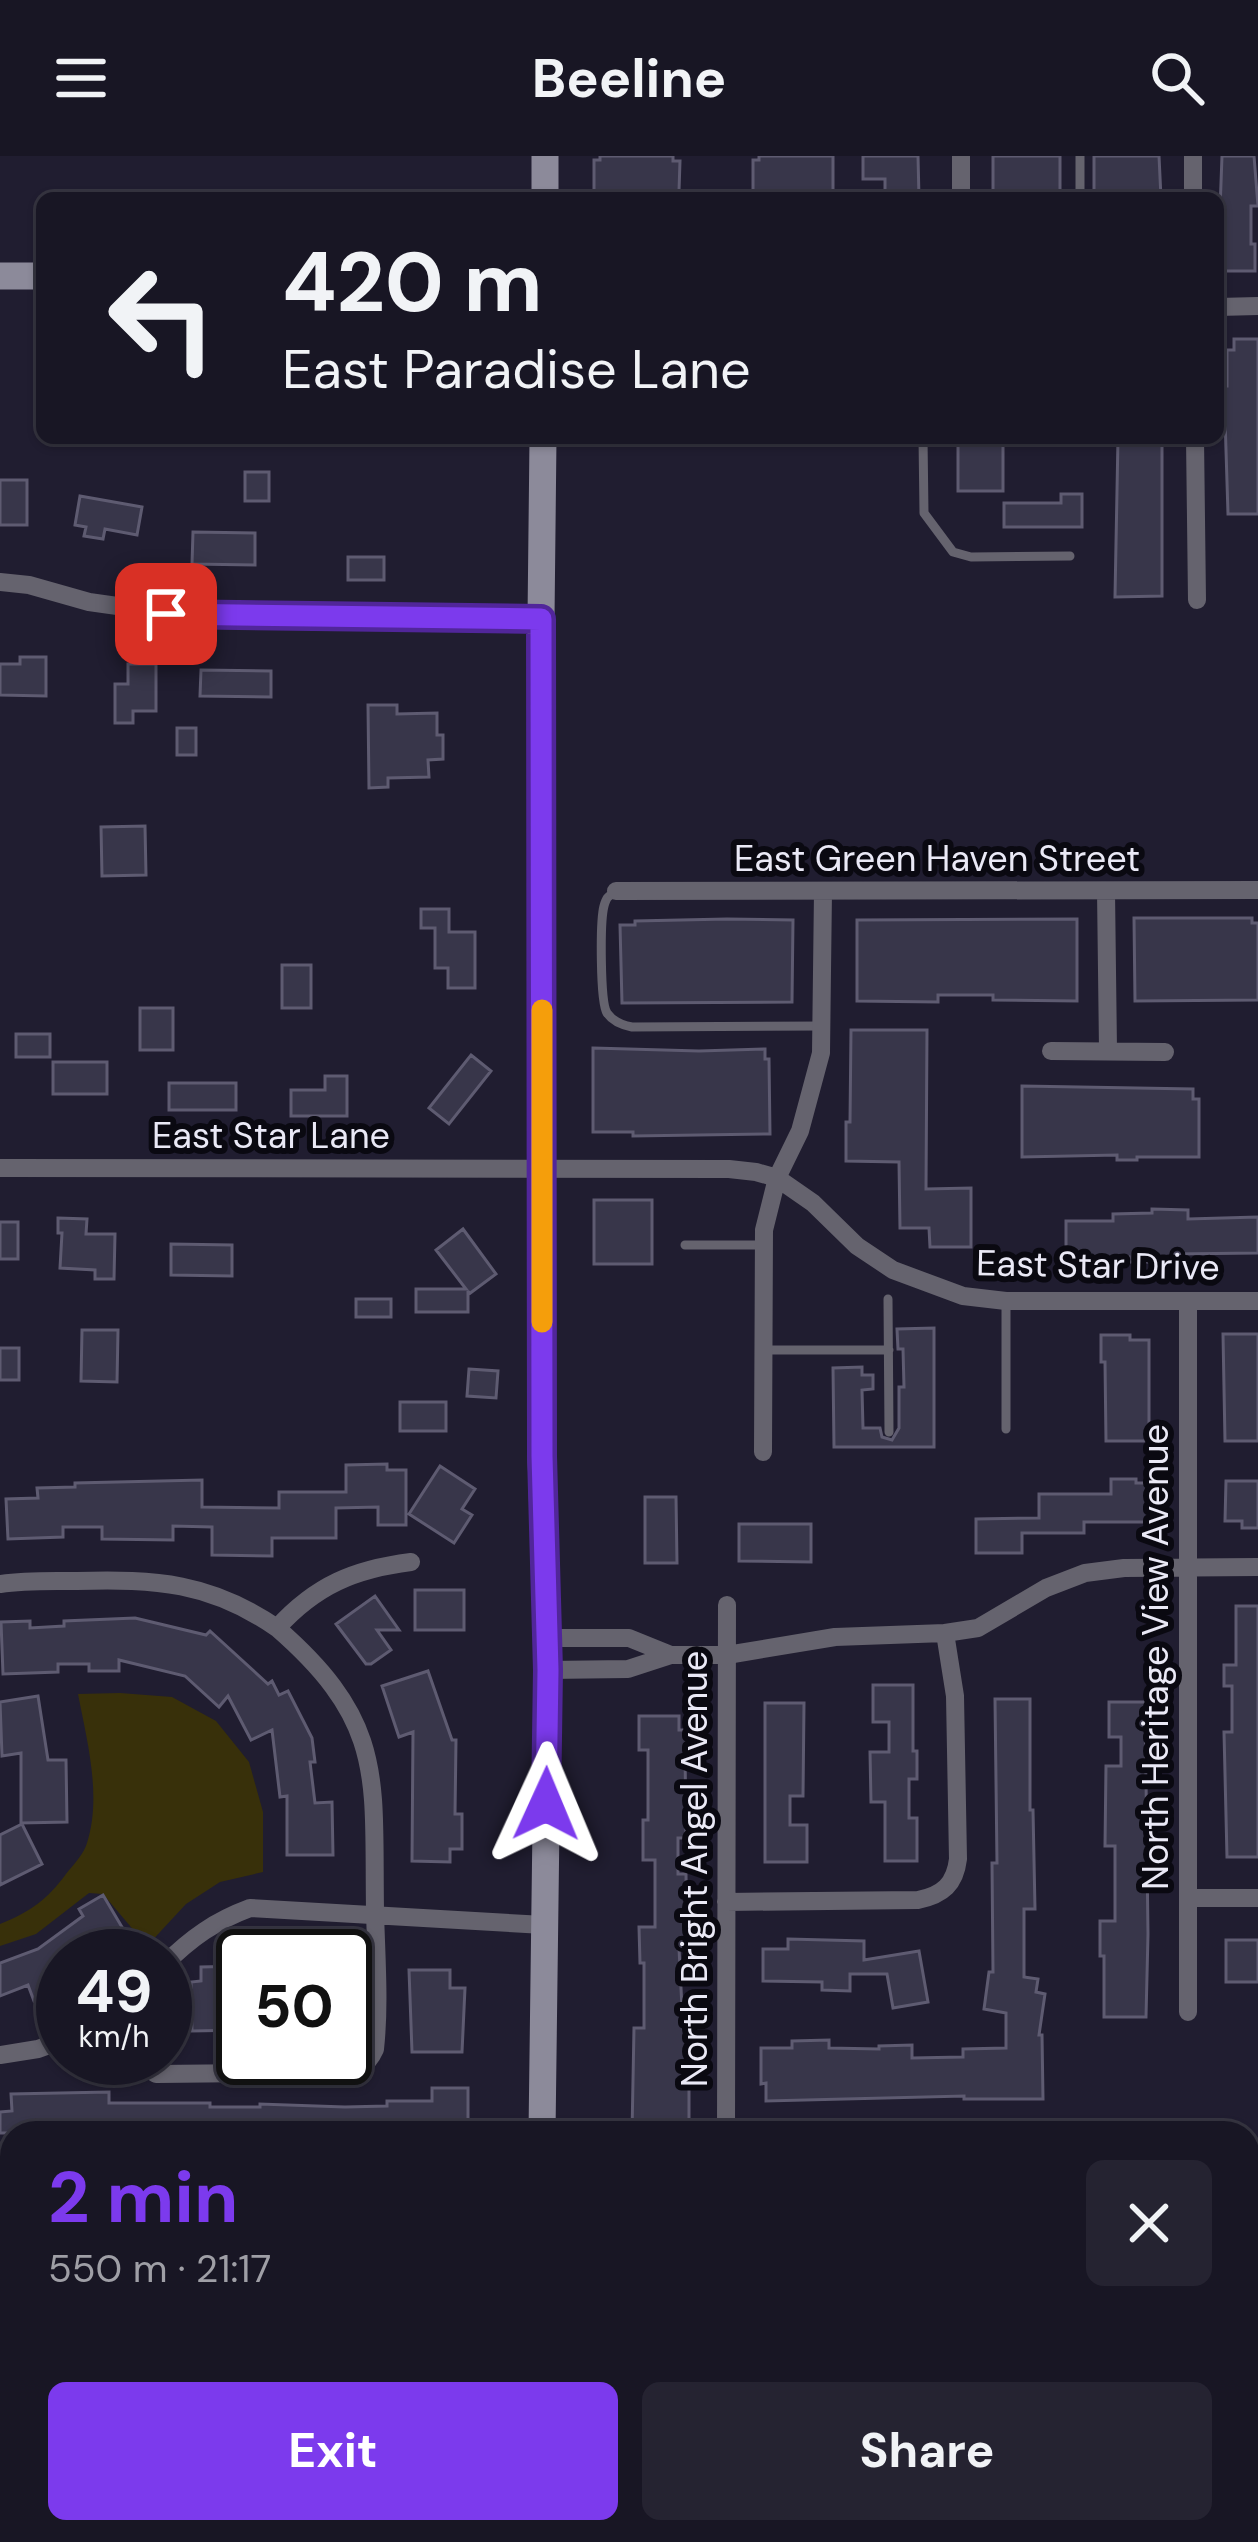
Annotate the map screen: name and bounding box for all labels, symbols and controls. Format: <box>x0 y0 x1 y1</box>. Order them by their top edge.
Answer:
text: Beeline <box>532 43 726 114</box>
icon: menu <box>48 45 114 111</box>
icon: search <box>1144 45 1210 111</box>
text: 420 m <box>282 228 543 337</box>
icon: left <box>84 240 240 396</box>
text: East Paradise Lane <box>282 334 751 405</box>
pin <box>115 563 217 665</box>
icon: arrive <box>133 581 199 647</box>
street label: East Green Haven Street <box>734 835 1140 882</box>
street label: East Star Lane <box>152 1112 390 1159</box>
street label: East Star Drive <box>976 1239 1220 1291</box>
street label: North Heritage View Avenue <box>1132 1424 1179 1890</box>
street label: North Bright Angel Avenue <box>671 1651 718 2087</box>
position arrow <box>483 1741 609 1867</box>
speed limit sign: 50 <box>216 1929 372 2085</box>
text: 49 <box>75 1952 153 2031</box>
text: km/h <box>79 2017 149 2056</box>
text: 2 min <box>48 2151 238 2244</box>
button: close <box>1086 2160 1212 2286</box>
text: 550 m · 21:17 <box>48 2243 271 2294</box>
button: Exit <box>48 2382 618 2520</box>
button: Share <box>642 2382 1212 2520</box>

